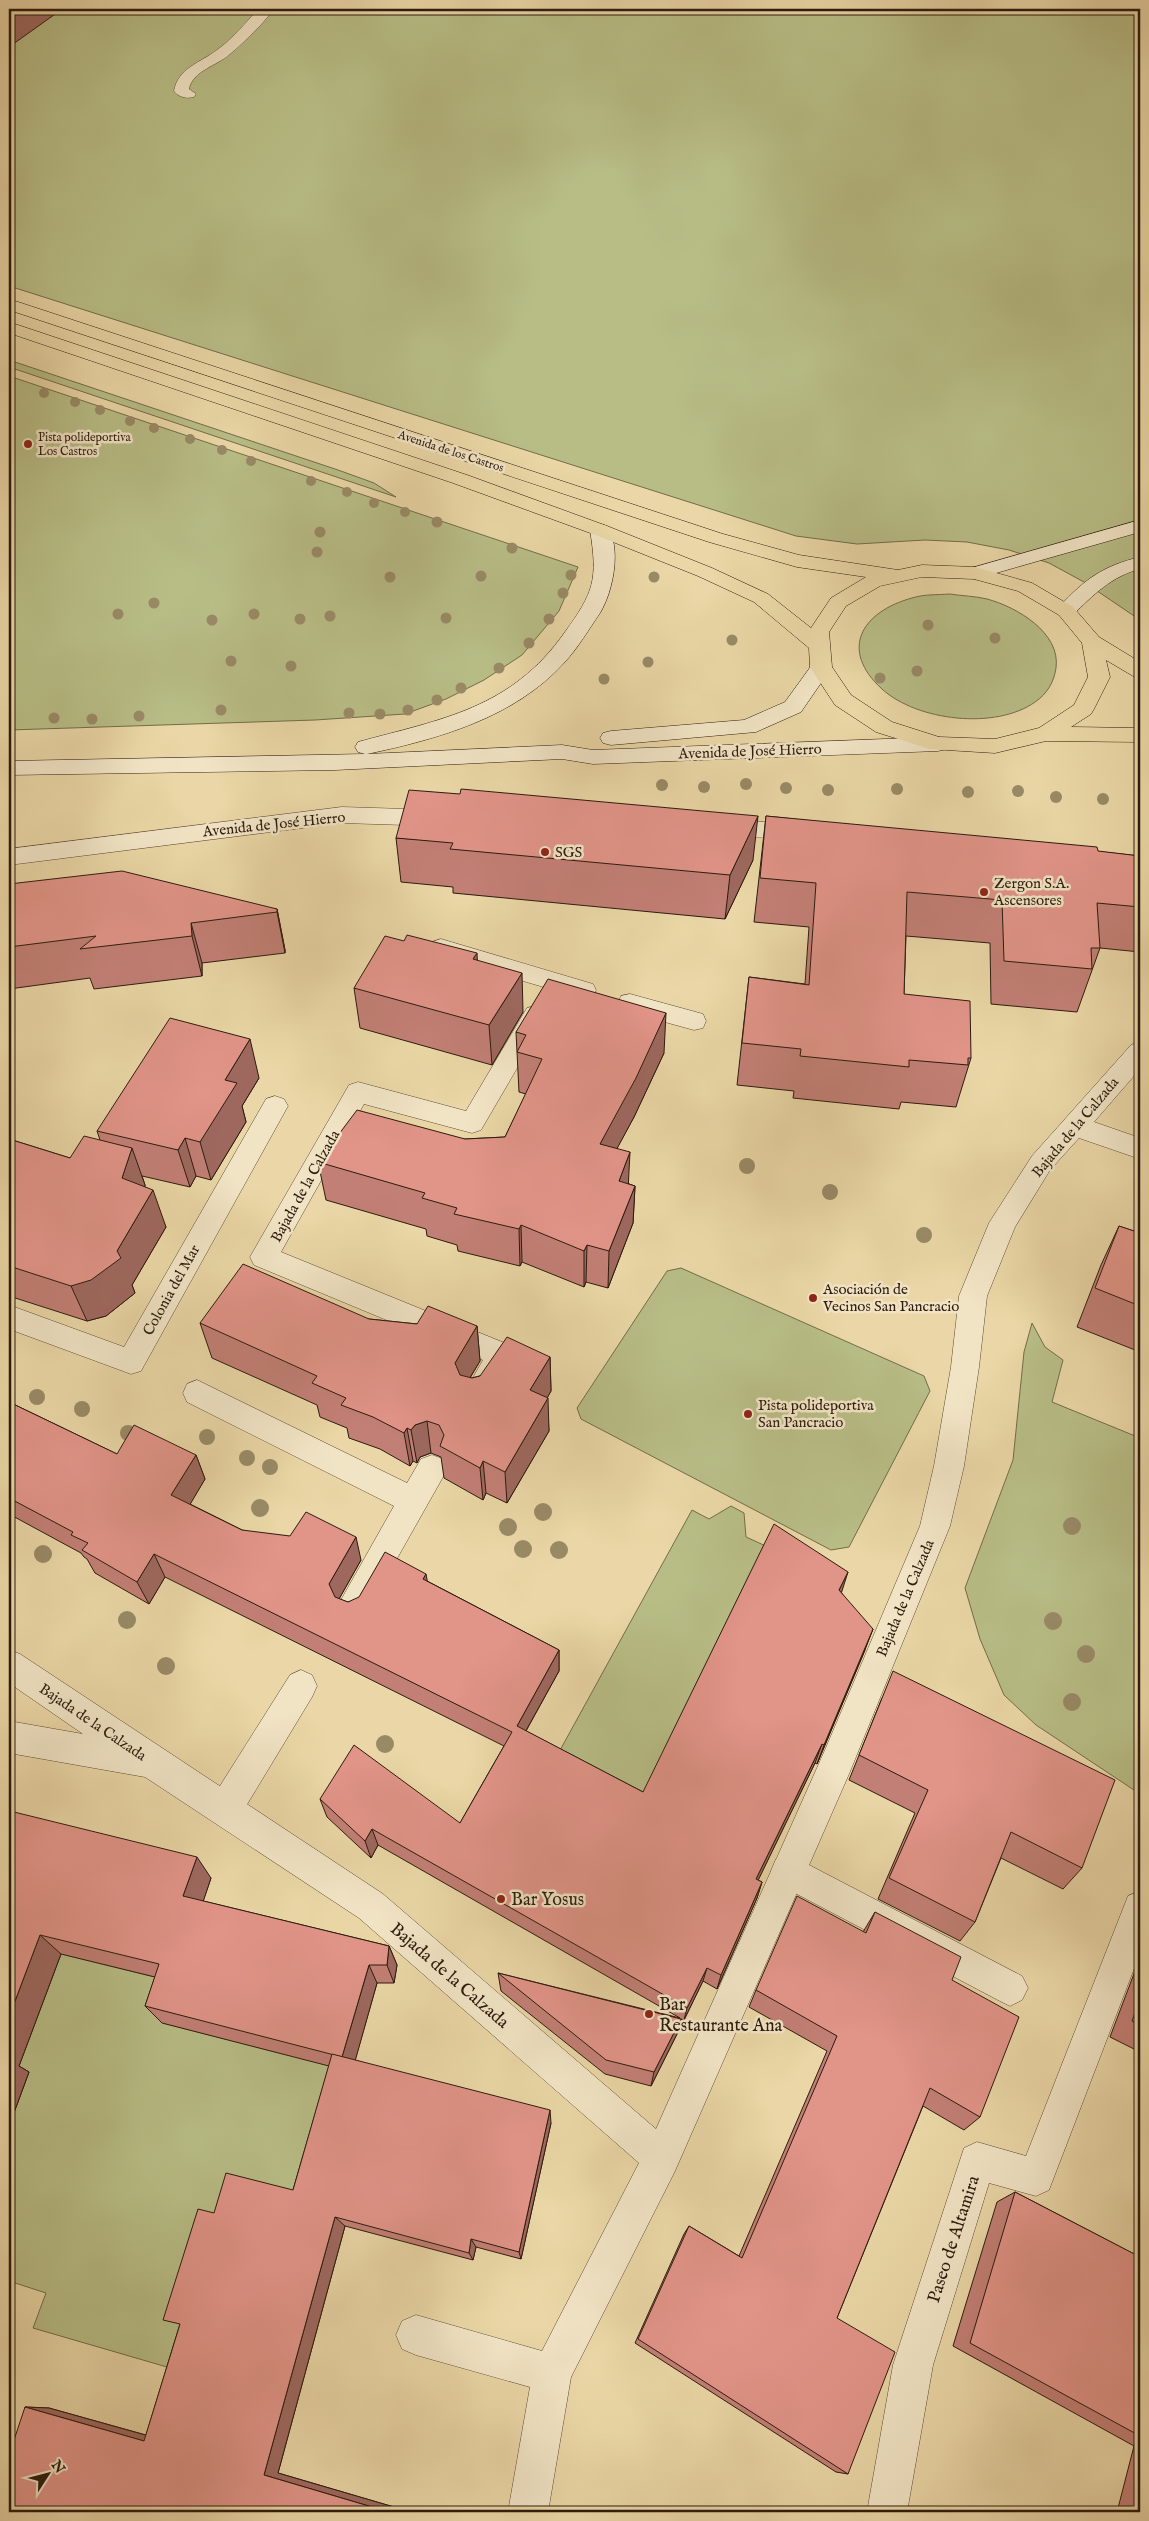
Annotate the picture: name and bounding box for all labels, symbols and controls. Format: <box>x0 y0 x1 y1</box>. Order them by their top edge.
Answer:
street label: Avenida de los Castros <box>395 427 506 476</box>
place label: Pista polideportiva Los Castros <box>38 430 131 459</box>
marker: Pista polideportiva Los Castros <box>22 438 34 450</box>
street label: Avenida de José Hierro <box>677 740 822 764</box>
street label: Avenida de José Hierro <box>201 808 346 842</box>
place label: SGS <box>555 843 582 862</box>
marker: SGS <box>539 846 551 858</box>
place label: Zergon S.A. Ascensores <box>993 874 1069 910</box>
marker: Zergon S.A. Ascensores <box>978 886 990 898</box>
street label: Bajada de la Calzada <box>1028 1073 1123 1181</box>
street label: Bajada de la Calzada <box>267 1126 344 1246</box>
street label: Colonia del Mar <box>139 1241 204 1339</box>
place label: Asociación de Vecinos San Pancracio <box>822 1280 959 1316</box>
marker: Asociación de Vecinos San Pancracio <box>807 1292 819 1304</box>
place label: Pista polideportiva San Pancracio <box>758 1396 874 1432</box>
marker: Pista polideportiva San Pancracio <box>742 1408 754 1420</box>
street label: Bajada de la Calzada <box>872 1536 939 1660</box>
street label: Bajada de la Calzada <box>35 1679 150 1766</box>
place label: Bar Yosus <box>511 1889 584 1912</box>
marker: Bar Yosus <box>495 1893 507 1905</box>
street label: Bajada de la Calzada <box>385 1918 514 2034</box>
place label: Bar Restaurante Ana <box>659 1994 783 2038</box>
marker: Bar Restaurante Ana <box>643 2008 655 2020</box>
street label: Paseo de Altamira <box>923 2173 986 2306</box>
north arrow <box>22 2448 72 2498</box>
text: N <box>46 2456 69 2477</box>

